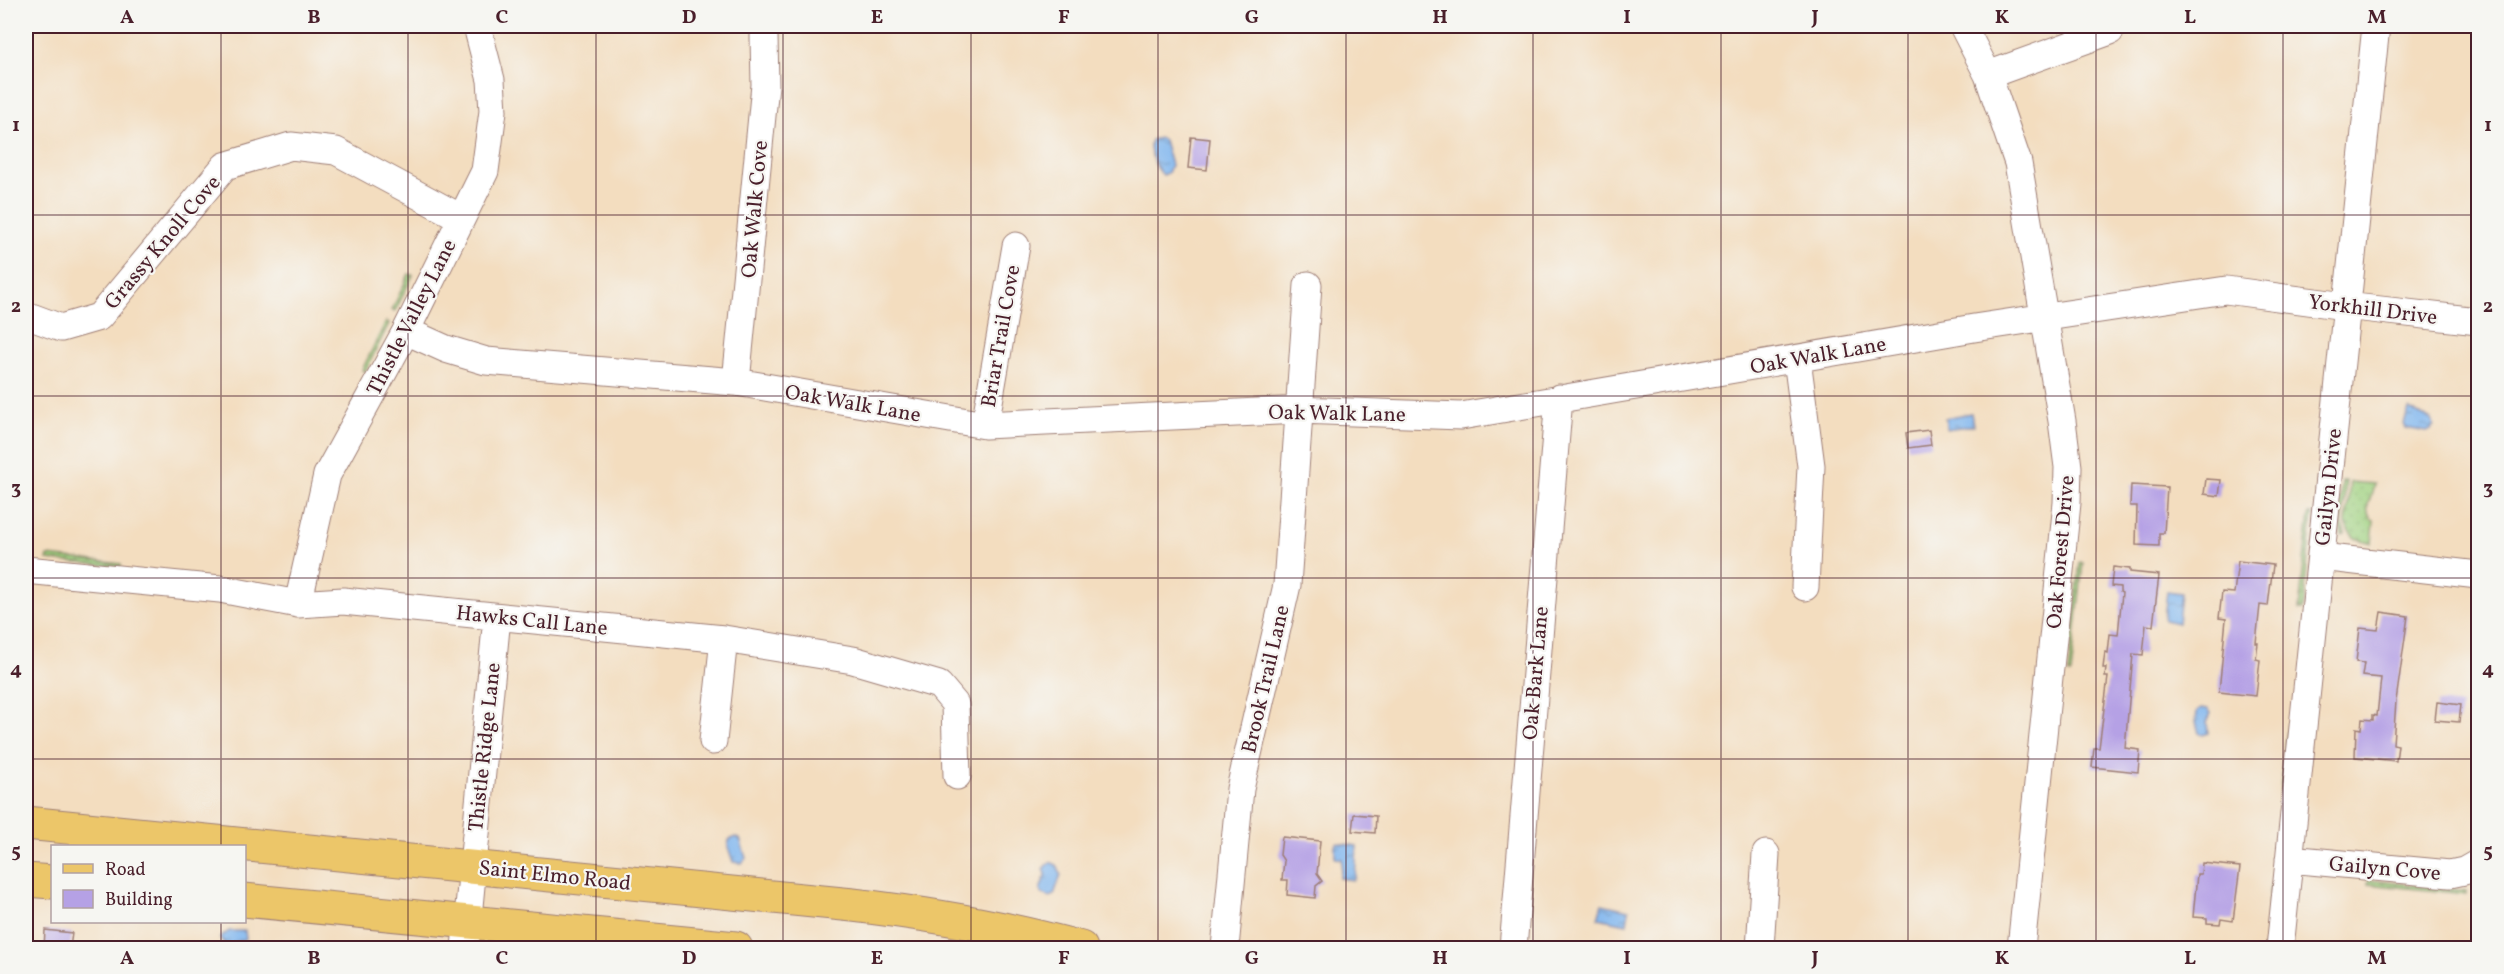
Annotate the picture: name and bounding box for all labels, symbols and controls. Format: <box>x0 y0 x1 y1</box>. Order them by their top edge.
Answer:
text: A <box>120 4 134 32</box>
text: B <box>307 4 321 32</box>
text: C <box>496 4 509 32</box>
text: D <box>682 4 696 32</box>
text: E <box>871 4 883 32</box>
text: F <box>1058 4 1070 32</box>
text: G <box>1245 4 1259 32</box>
text: H <box>1432 4 1448 32</box>
text: I <box>1623 4 1631 32</box>
text: J <box>1810 4 1819 32</box>
text: K <box>1995 4 2010 32</box>
text: L <box>2184 4 2196 32</box>
text: M <box>2367 4 2387 32</box>
text: 1 <box>12 112 20 140</box>
text: 1 <box>2484 112 2492 140</box>
street label: Oak Walk Cove <box>735 139 776 279</box>
street label: Grassy Knoll Cove <box>98 170 228 316</box>
street label: Thistle Valley Lane <box>360 235 464 401</box>
street label: Briar Trail Cove <box>975 263 1028 410</box>
street label: Yorkhill Drive <box>2307 288 2439 333</box>
text: 2 <box>11 293 21 321</box>
text: 2 <box>2483 293 2493 321</box>
street label: Oak Walk Lane <box>1748 330 1889 383</box>
street label: Oak Walk Lane <box>783 378 923 431</box>
street label: Oak Walk Lane <box>1268 399 1406 430</box>
street label: Gailyn Drive <box>2309 427 2350 547</box>
street label: Oak Forest Drive <box>2040 474 2083 630</box>
text: 3 <box>11 475 21 503</box>
text: 3 <box>2483 475 2493 503</box>
street label: Hawks Call Lane <box>455 599 609 644</box>
street label: Brook Trail Lane <box>1235 602 1298 756</box>
street label: Oak Bark Lane <box>1516 605 1557 741</box>
text: 4 <box>10 656 22 684</box>
text: 4 <box>2482 656 2494 684</box>
street label: Thistle Ridge Lane <box>462 661 509 833</box>
text: 5 <box>11 838 21 866</box>
text: 5 <box>2483 838 2493 866</box>
legend <box>51 845 246 923</box>
street label: Gailyn Cove <box>2328 850 2442 889</box>
street label: Saint Elmo Road <box>477 854 632 899</box>
text: Road <box>105 858 146 883</box>
text: Building <box>105 888 173 913</box>
text: A <box>120 945 134 973</box>
text: B <box>307 945 321 973</box>
text: C <box>496 945 509 973</box>
text: D <box>682 945 696 973</box>
text: E <box>871 945 883 973</box>
text: F <box>1058 945 1070 973</box>
text: G <box>1245 945 1259 973</box>
text: H <box>1432 945 1448 973</box>
text: I <box>1623 945 1631 973</box>
text: J <box>1810 945 1819 973</box>
text: K <box>1995 945 2010 973</box>
text: L <box>2184 945 2196 973</box>
text: M <box>2367 945 2387 973</box>

